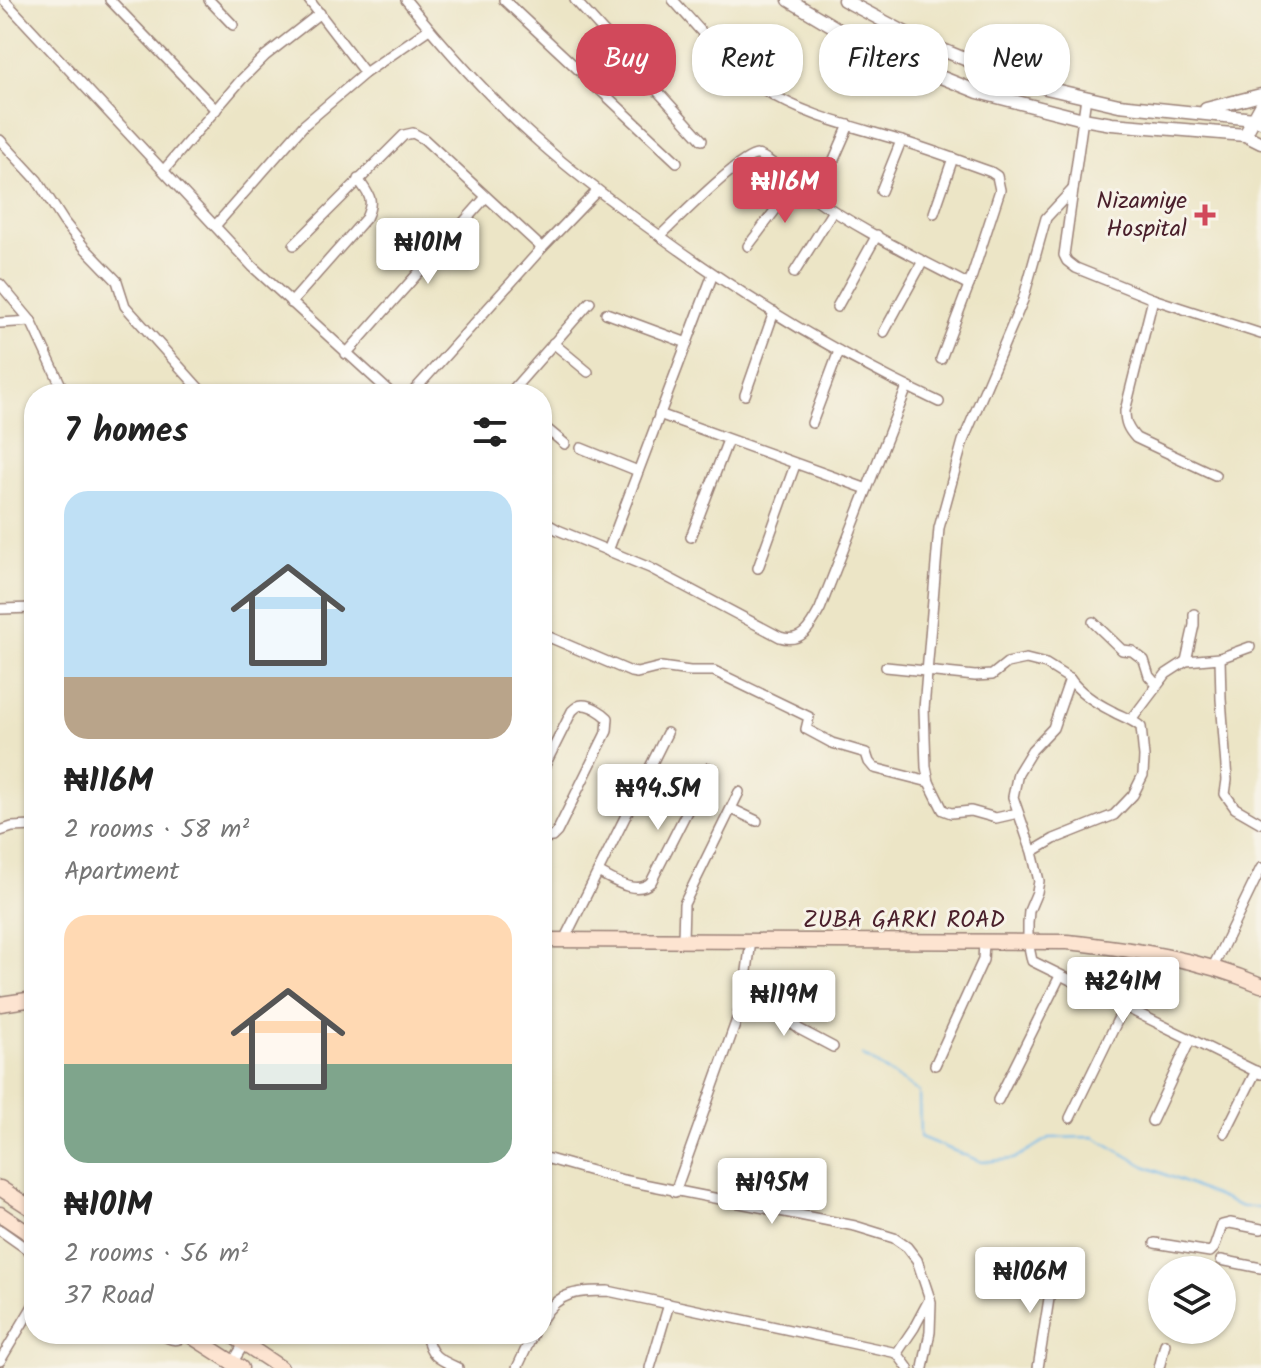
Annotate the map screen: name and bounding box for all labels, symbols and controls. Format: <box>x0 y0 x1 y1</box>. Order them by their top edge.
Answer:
chip: Buy <box>576 24 676 96</box>
chip: Rent <box>692 24 803 96</box>
chip: Filters <box>819 24 948 96</box>
chip: New <box>964 24 1070 96</box>
pin: ₦116M <box>729 157 841 225</box>
text: ₦116M <box>751 162 819 204</box>
place label: Nizamiye Hospital <box>1096 182 1187 249</box>
marker: Nizamiye Hospital <box>1194 204 1216 226</box>
pin: ₦101M <box>372 218 484 286</box>
text: ₦101M <box>394 223 462 265</box>
text: 7 homes <box>64 405 188 459</box>
icon: filters <box>468 410 512 454</box>
icon: home <box>216 543 360 687</box>
text: ₦116M <box>64 755 153 809</box>
pin: ₦94.5M <box>593 764 723 832</box>
text: ₦94.5M <box>615 769 701 811</box>
text: 2 rooms · 58 m² <box>64 809 249 851</box>
text: Apartment <box>64 851 179 893</box>
street label: ZUBA GARKI ROAD <box>803 901 1005 940</box>
pin: ₦241M <box>1067 957 1179 1025</box>
text: ₦241M <box>1085 962 1161 1004</box>
icon: home <box>216 967 360 1111</box>
pin: ₦119M <box>728 970 840 1038</box>
text: ₦119M <box>750 975 818 1017</box>
pin: ₦195M <box>716 1158 828 1226</box>
text: ₦195M <box>736 1163 808 1205</box>
text: ₦101M <box>64 1179 152 1233</box>
text: 2 rooms · 56 m² <box>64 1233 248 1275</box>
pin: ₦106M <box>974 1247 1086 1315</box>
text: ₦106M <box>993 1252 1067 1294</box>
map controls <box>1148 1256 1236 1344</box>
button: layers <box>1148 1256 1236 1344</box>
text: 37 Road <box>64 1275 153 1317</box>

